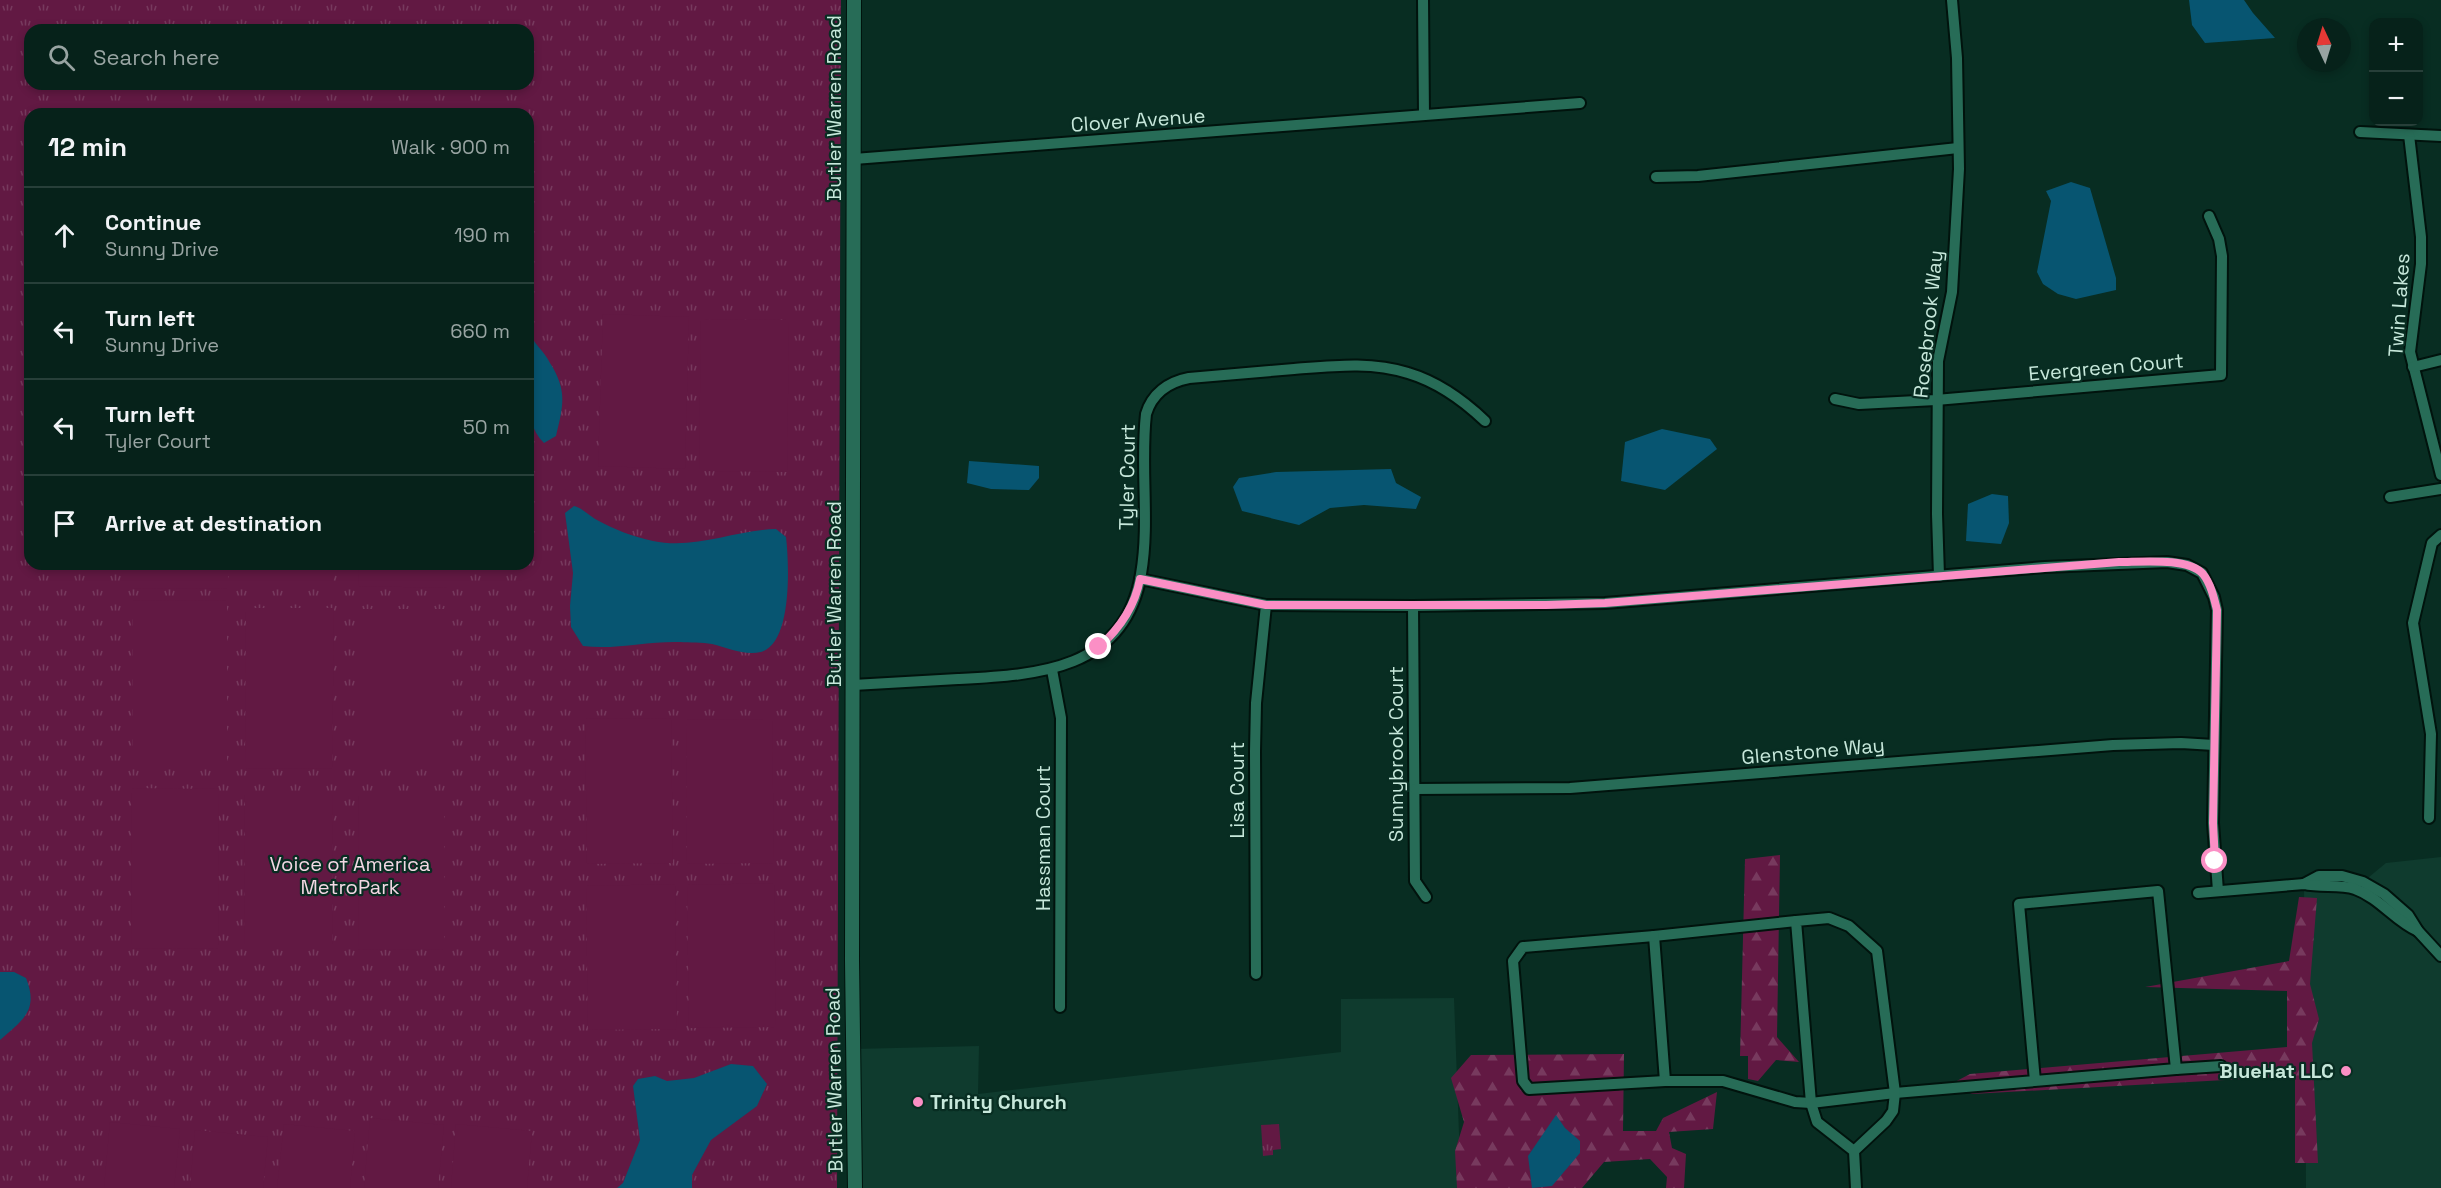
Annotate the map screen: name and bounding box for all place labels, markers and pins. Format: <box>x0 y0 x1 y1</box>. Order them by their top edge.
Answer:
place label: BlueHat LLC <box>2219 1058 2334 1084</box>
marker: BlueHat LLC <box>2339 1064 2353 1078</box>
place label: Trinity Church <box>930 1089 1067 1115</box>
marker: Trinity Church <box>911 1095 925 1109</box>

